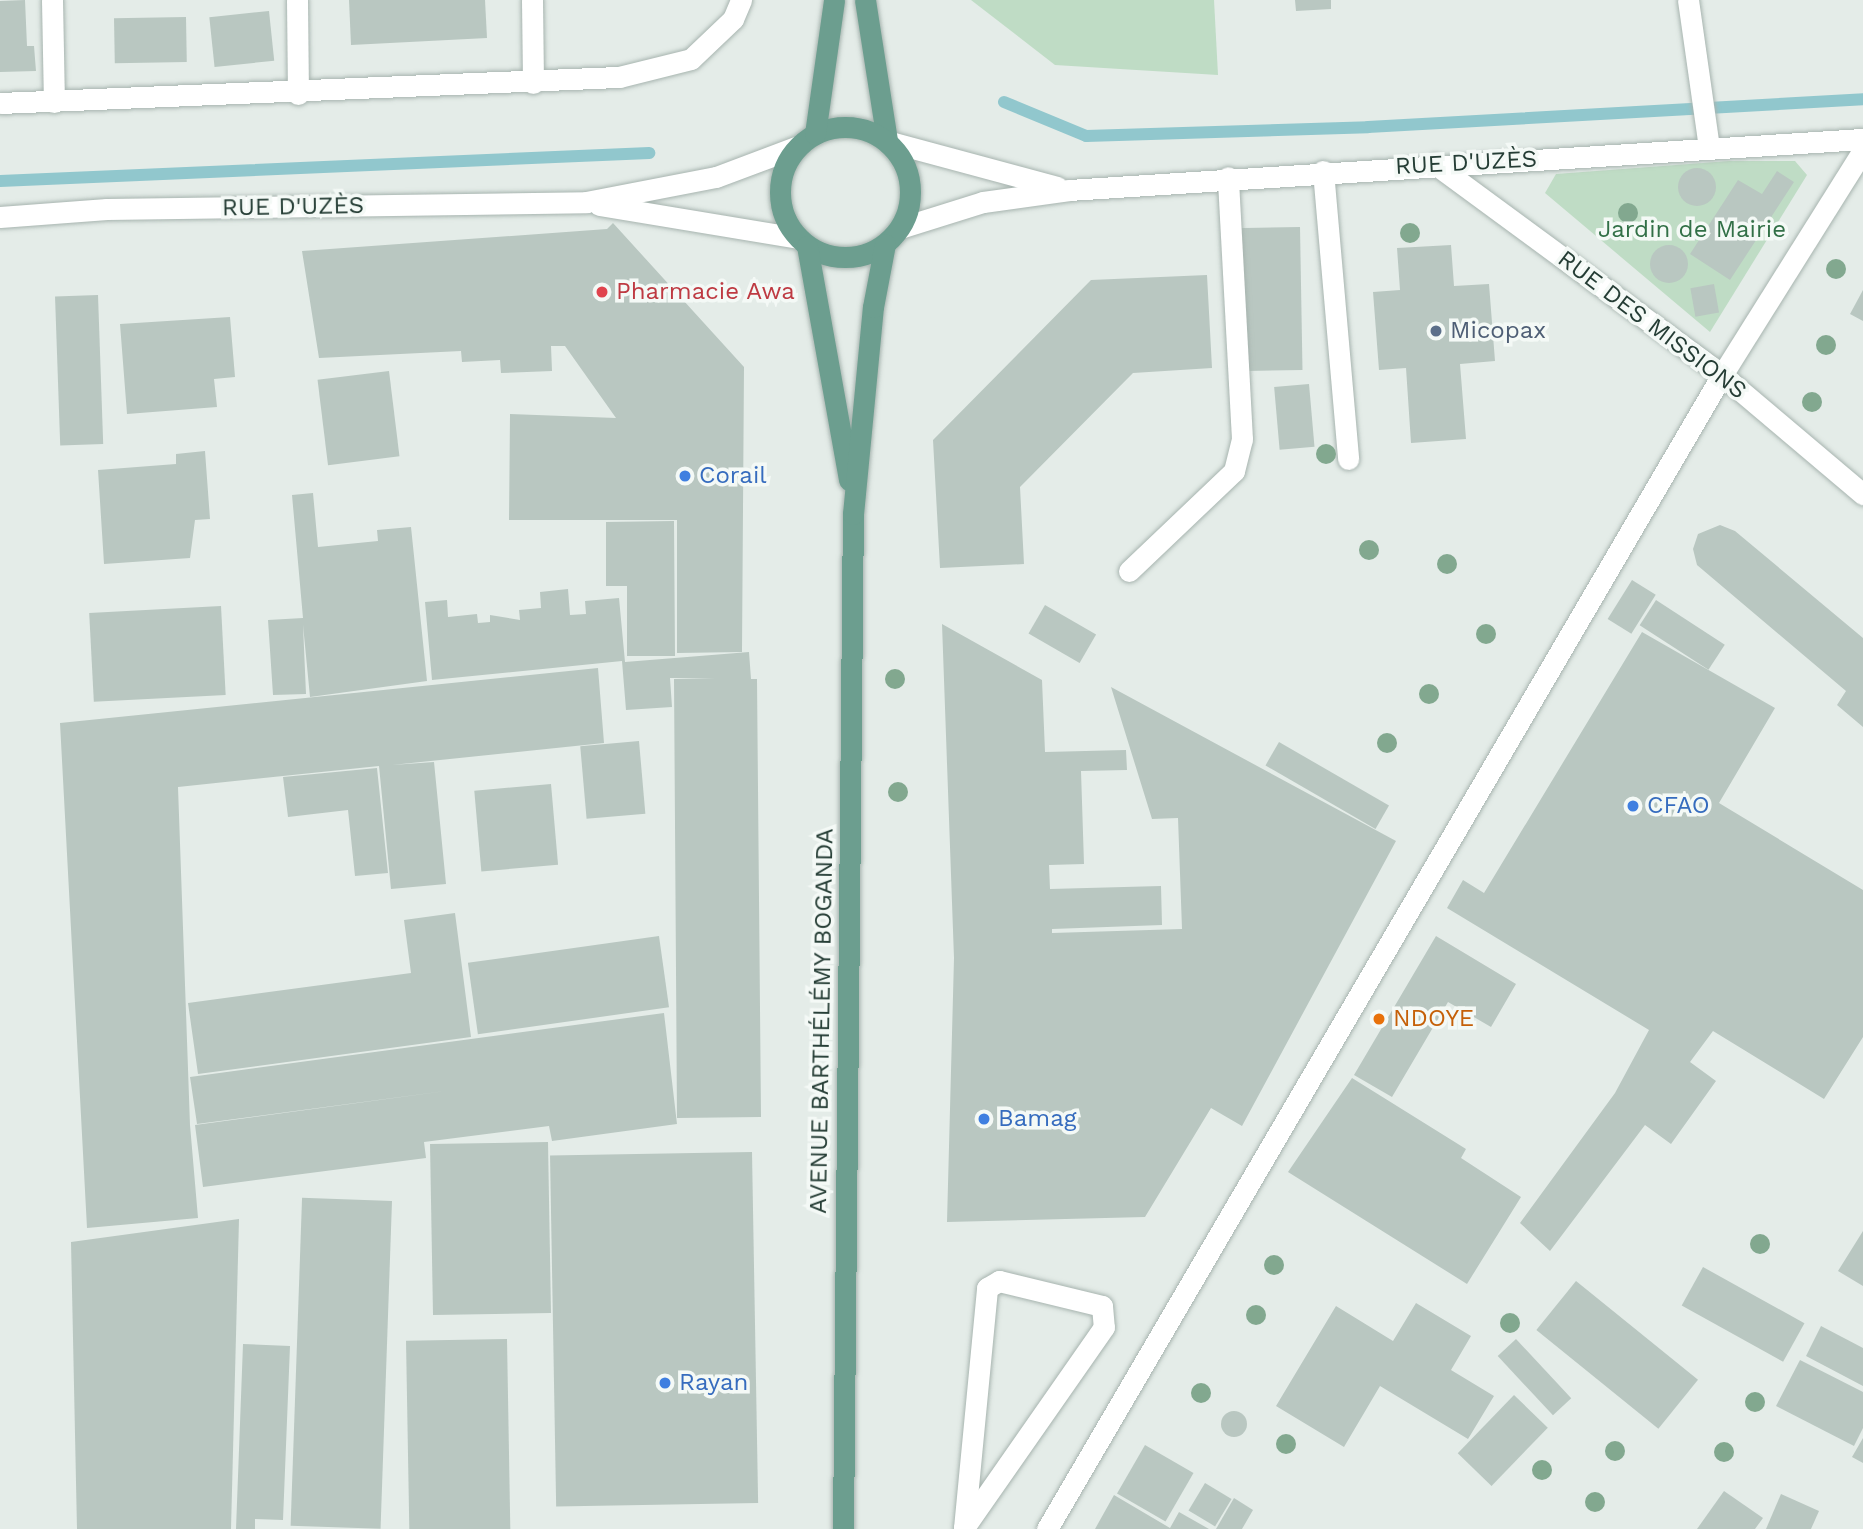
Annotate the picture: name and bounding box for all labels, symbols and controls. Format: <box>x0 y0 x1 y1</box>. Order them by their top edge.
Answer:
street label: RUE D'UZÈS <box>1394 145 1538 181</box>
street label: RUE D'UZÈS <box>222 191 364 223</box>
park label: Jardin de Mairie <box>1598 216 1786 244</box>
street label: RUE DES MISSIONS <box>1552 245 1752 405</box>
place label: Pharmacie Awa <box>616 278 796 306</box>
marker: Pharmacie Awa <box>594 284 610 300</box>
place label: Micopax <box>1450 317 1546 345</box>
marker: Micopax <box>1428 323 1444 339</box>
place label: Corail <box>699 462 767 490</box>
marker: Corail <box>677 468 693 484</box>
place label: CFAO <box>1647 792 1710 820</box>
marker: CFAO <box>1625 798 1641 814</box>
street label: AVENUE BARTHÉLÉMY BOGANDA <box>804 827 840 1215</box>
place label: NDOYE <box>1393 1005 1474 1033</box>
marker: NDOYE <box>1371 1011 1387 1027</box>
place label: Bamag <box>998 1105 1076 1133</box>
marker: Bamag <box>976 1111 992 1127</box>
place label: Rayan <box>679 1369 748 1397</box>
marker: Rayan <box>657 1375 673 1391</box>

